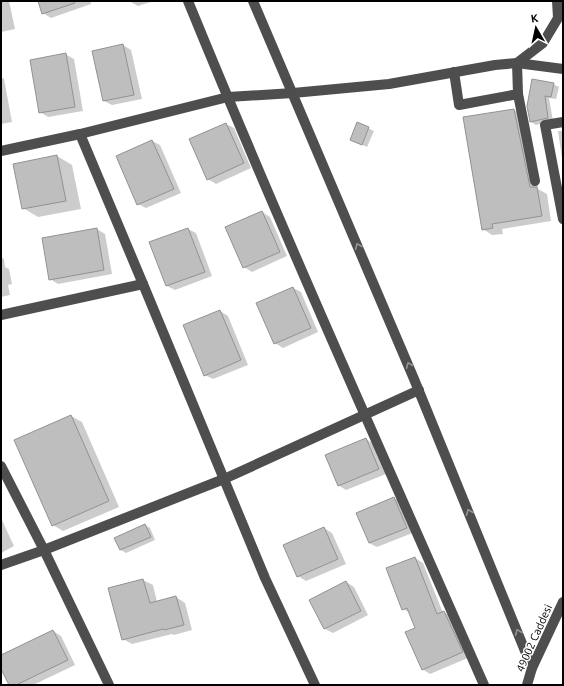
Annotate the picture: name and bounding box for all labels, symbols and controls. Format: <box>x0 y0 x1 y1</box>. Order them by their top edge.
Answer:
north arrow <box>516 8 556 48</box>
text: K <box>530 12 540 25</box>
one-way arrow <box>354 242 362 249</box>
one-way arrow <box>405 362 413 369</box>
one-way arrow <box>465 508 473 515</box>
street label: 49002 Caddesi <box>514 603 554 673</box>
one-way arrow <box>514 629 522 636</box>

